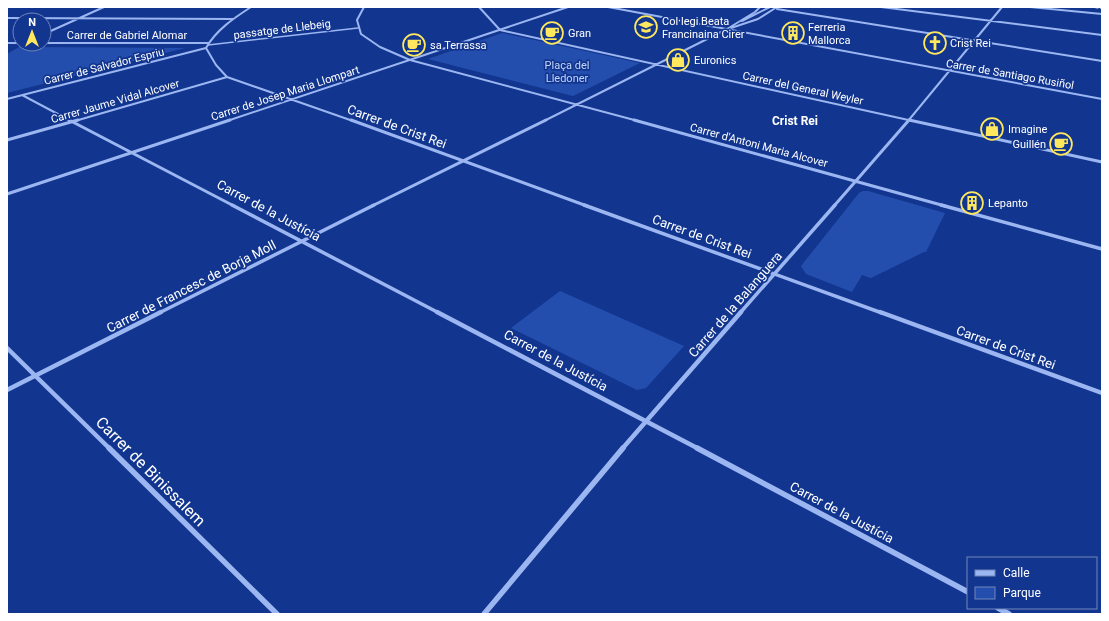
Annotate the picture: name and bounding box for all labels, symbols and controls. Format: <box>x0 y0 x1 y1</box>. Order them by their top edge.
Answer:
north arrow <box>12 12 52 52</box>
school or university icon: Col·legi Beata Francinaina Cirer <box>633 14 659 40</box>
place label: Col·legi Beata Francinaina Cirer <box>662 15 745 41</box>
text: N <box>28 16 36 29</box>
street label: passatge de Llebeig <box>233 17 331 42</box>
cafe icon: Gran <box>539 20 565 46</box>
building icon: Ferreria Mallorca <box>780 20 806 46</box>
place label: Ferreria Mallorca <box>808 21 851 47</box>
place label: Gran <box>568 27 591 40</box>
street label: Carrer de Gabriel Alomar <box>67 29 187 42</box>
church icon: Crist Rei <box>922 30 948 56</box>
cafe icon: sa Terrassa <box>401 32 427 58</box>
place label: Crist Rei <box>950 37 991 50</box>
place label: sa Terrassa <box>430 39 487 52</box>
street label: Carrer de Salvador Espriu <box>43 45 166 88</box>
shop icon: Euronics <box>665 47 691 73</box>
place label: Euronics <box>694 54 737 67</box>
street label: Carrer de Santiago Rusiñol <box>945 57 1075 92</box>
park label: Plaça del Lledoner <box>545 59 589 85</box>
street label: Carrer de Josep Maria Llompart <box>209 63 361 124</box>
street label: Carrer del General Weyler <box>741 69 865 108</box>
street label: Carrer Jaume Vidal Alcover <box>49 77 181 126</box>
street label: Carrer de Crist Rei <box>345 102 448 151</box>
district label: Crist Rei <box>772 114 818 128</box>
shop icon: Imagine <box>979 116 1005 142</box>
street label: Carrer d'Antoni Maria Alcover <box>689 121 829 170</box>
place label: Imagine <box>1008 123 1048 136</box>
cafe icon: Guillén <box>1048 131 1074 157</box>
place label: Guillén <box>1013 138 1046 151</box>
street label: Carrer de la Justícia <box>214 177 323 244</box>
building icon: Lepanto <box>959 190 985 216</box>
place label: Lepanto <box>988 197 1028 210</box>
street label: Carrer de Crist Rei <box>650 212 753 261</box>
street label: Carrer de Francesc de Borja Moll <box>104 237 278 336</box>
street label: Carrer de la Balanguera <box>685 249 785 360</box>
street label: Carrer de Crist Rei <box>954 323 1057 372</box>
street label: Carrer de la Justícia <box>501 327 610 394</box>
street label: Carrer de Binissalem <box>92 413 209 530</box>
street label: Carrer de la Justícia <box>787 479 896 546</box>
legend <box>967 557 1097 609</box>
text: Calle <box>1003 566 1030 580</box>
text: Parque <box>1003 586 1041 600</box>

